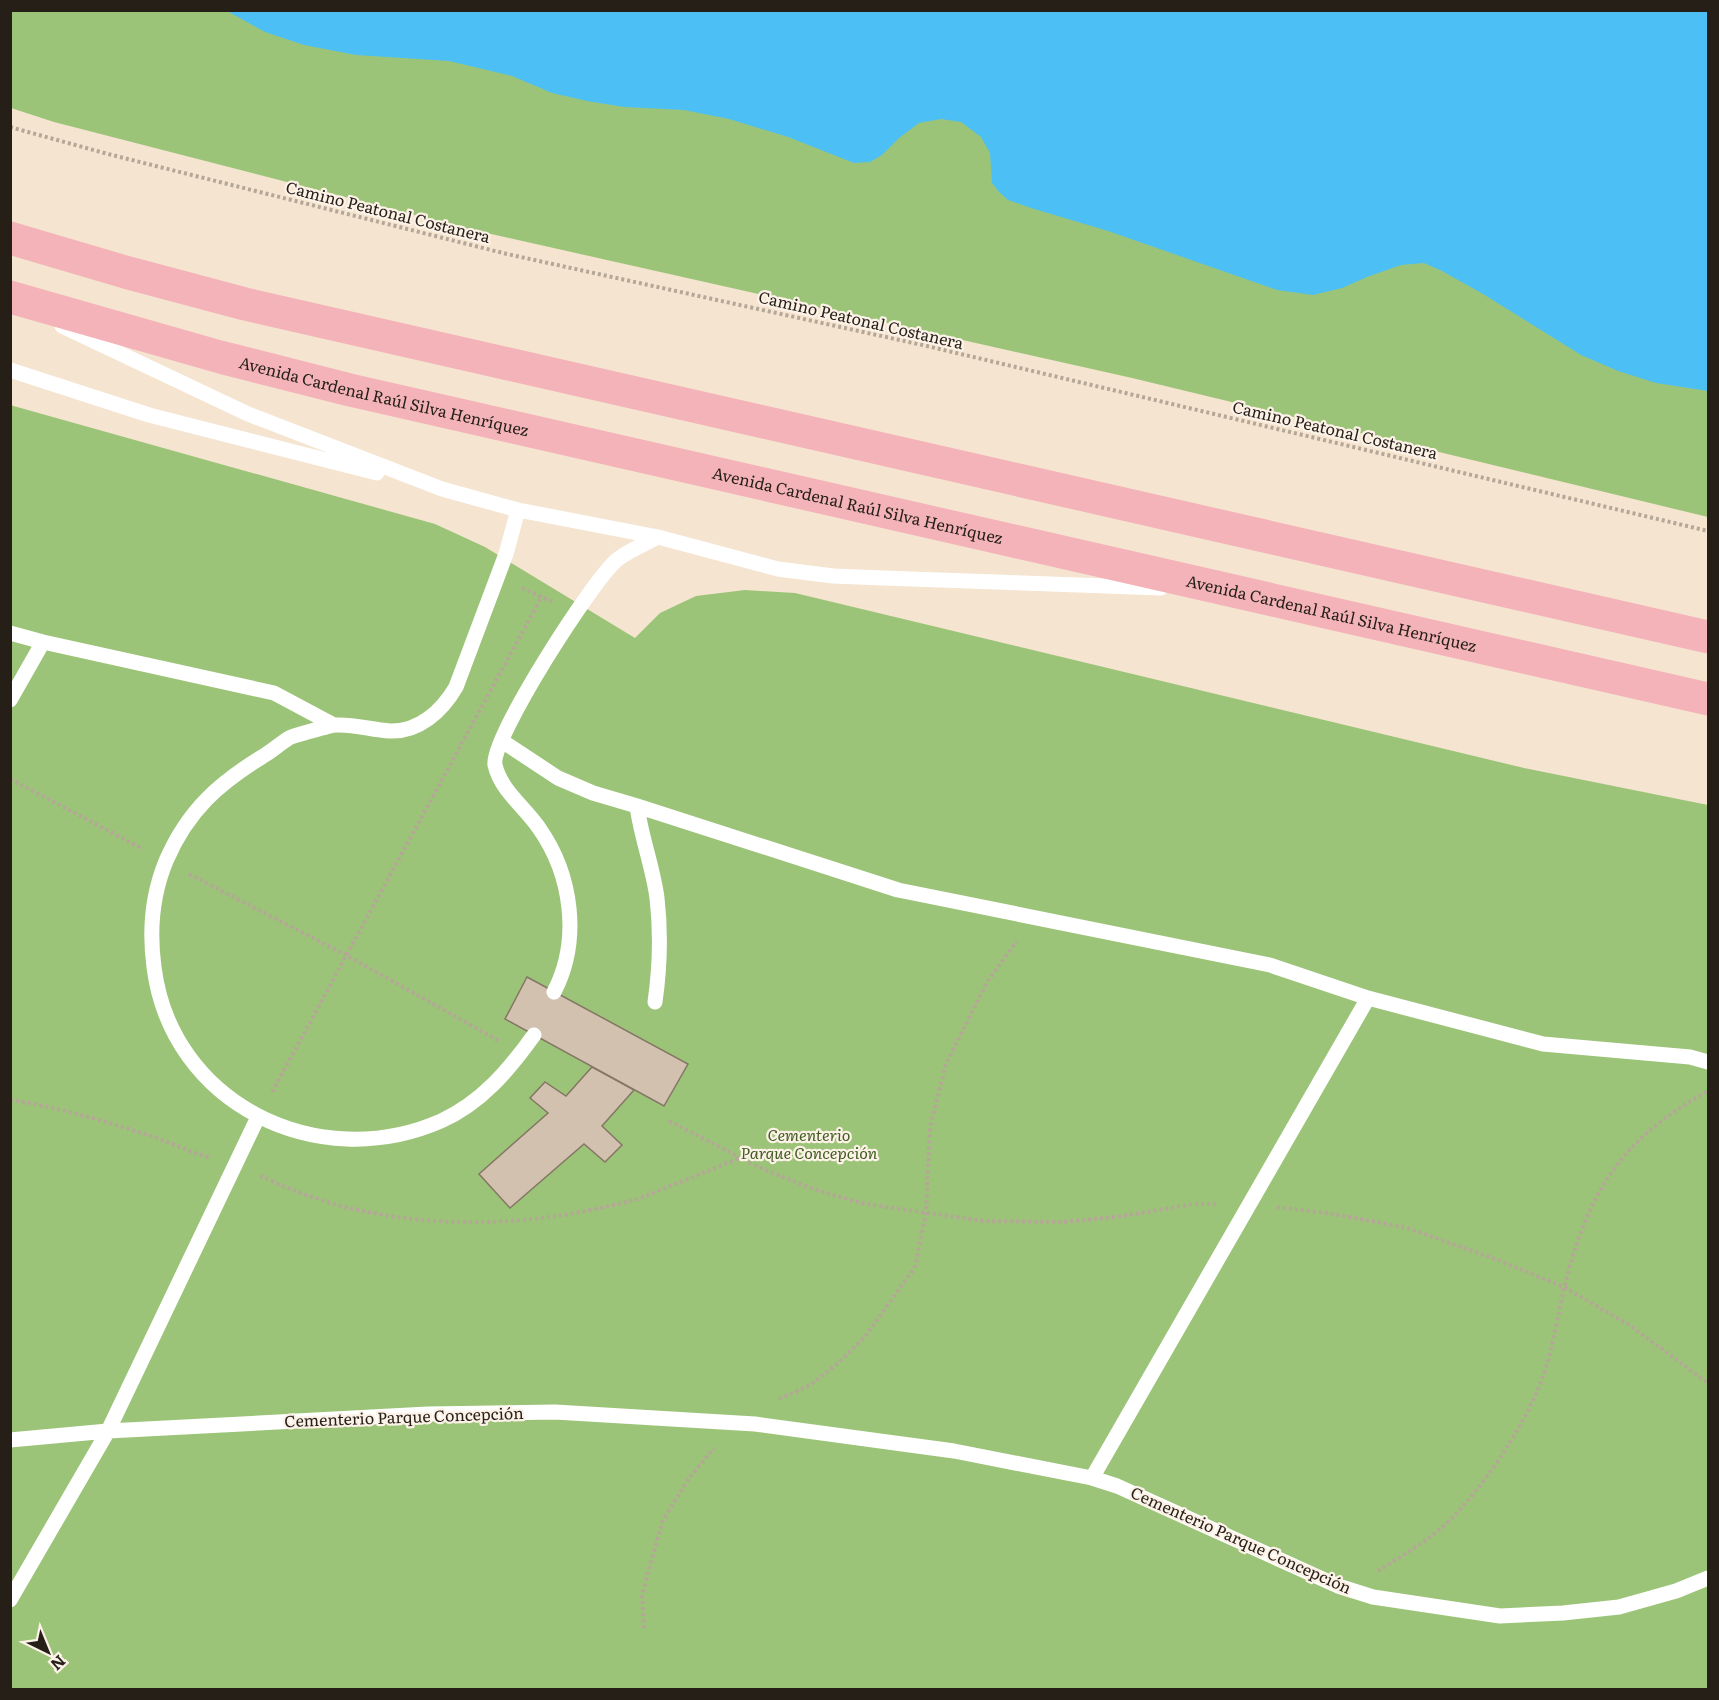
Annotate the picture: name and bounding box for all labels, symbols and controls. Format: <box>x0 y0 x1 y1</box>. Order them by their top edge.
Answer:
street label: Camino Peatonal Costanera <box>284 174 493 248</box>
street label: Camino Peatonal Costanera <box>756 284 967 354</box>
street label: Avenida Cardenal Raúl Silva Henríquez <box>237 349 532 441</box>
street label: Camino Peatonal Costanera <box>1230 394 1441 464</box>
street label: Avenida Cardenal Raúl Silva Henríquez <box>710 460 1005 549</box>
street label: Avenida Cardenal Raúl Silva Henríquez <box>1184 568 1479 657</box>
park label: Cementerio Parque Concepción <box>741 1122 878 1164</box>
street label: Cementerio Parque Concepción <box>284 1400 524 1432</box>
street label: Cementerio Parque Concepción <box>1127 1479 1356 1599</box>
north arrow <box>18 1622 78 1682</box>
text: N <box>46 1650 72 1677</box>

